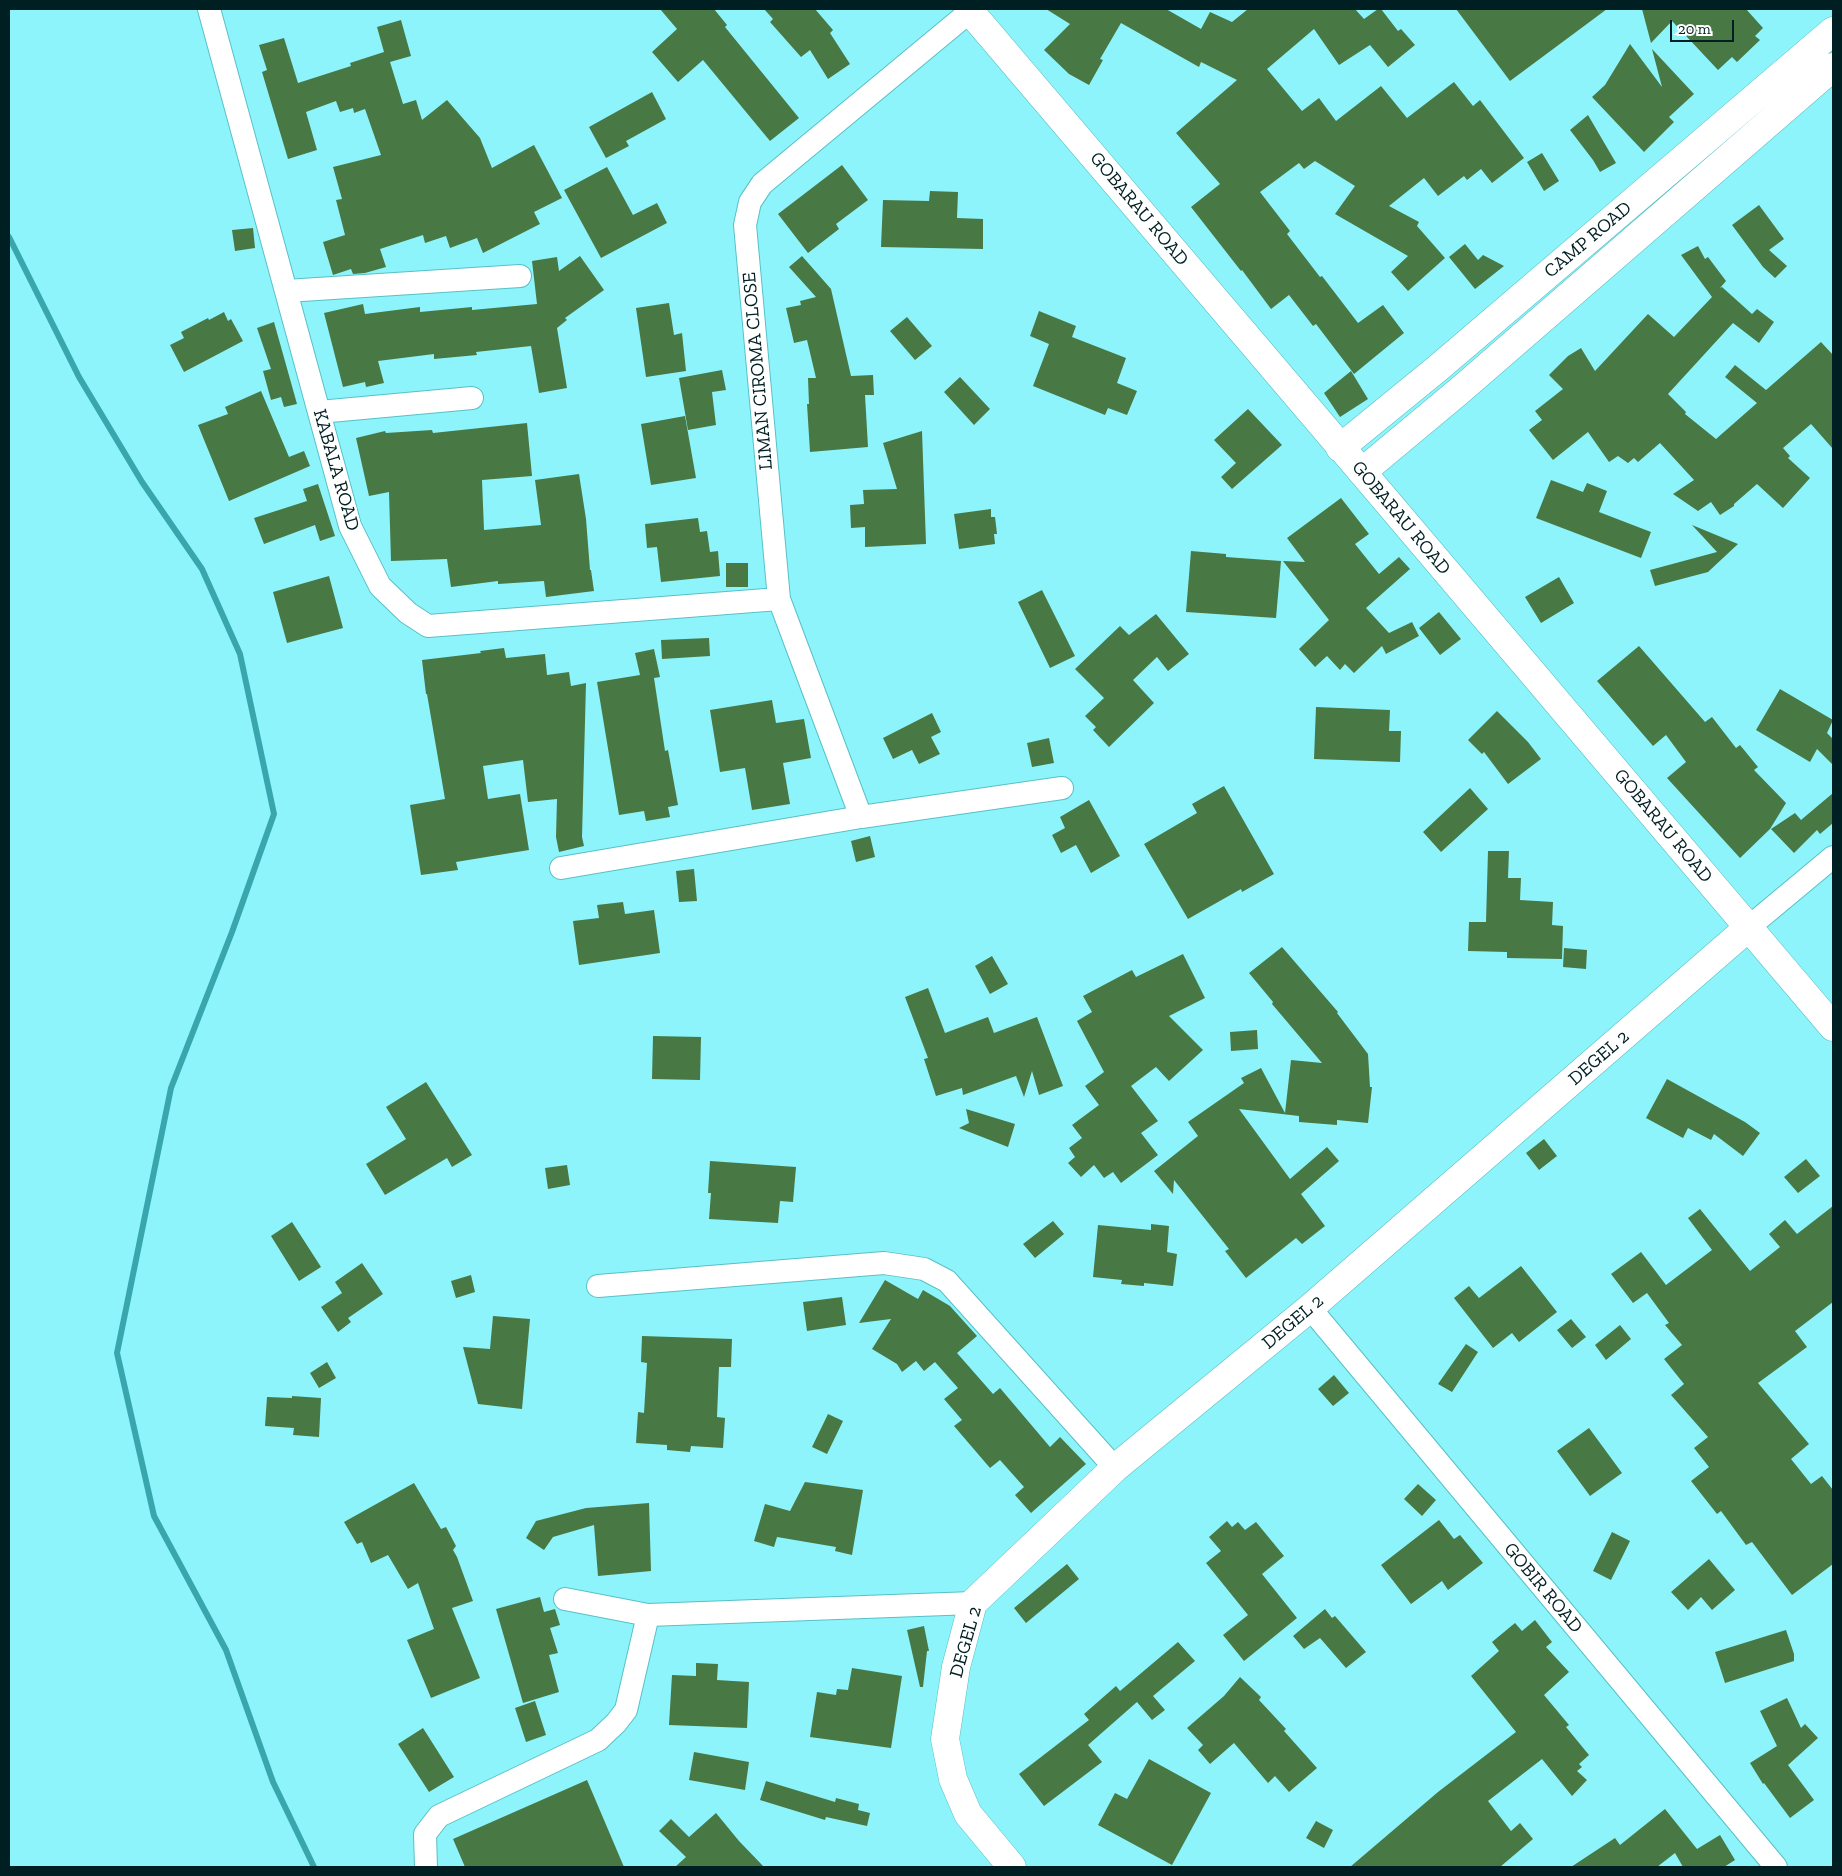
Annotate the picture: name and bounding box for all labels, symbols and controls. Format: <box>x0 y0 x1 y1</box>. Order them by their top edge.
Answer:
scale bar <box>1672 10 1736 42</box>
text: 20 m <box>1678 20 1711 38</box>
street label: GOBARAU ROAD <box>1085 147 1193 271</box>
street label: CAMP ROAD <box>1540 197 1636 283</box>
street label: LIMAN CIROMA CLOSE <box>738 271 778 471</box>
street label: KABALA ROAD <box>308 407 364 533</box>
street label: GOBARAU ROAD <box>1347 456 1455 580</box>
street label: GOBARAU ROAD <box>1609 764 1717 888</box>
street label: DEGEL 2 <box>1564 1025 1634 1091</box>
street label: DEGEL 2 <box>1258 1290 1328 1354</box>
street label: GOBIR ROAD <box>1499 1538 1587 1638</box>
street label: DEGEL 2 <box>945 1604 987 1680</box>

